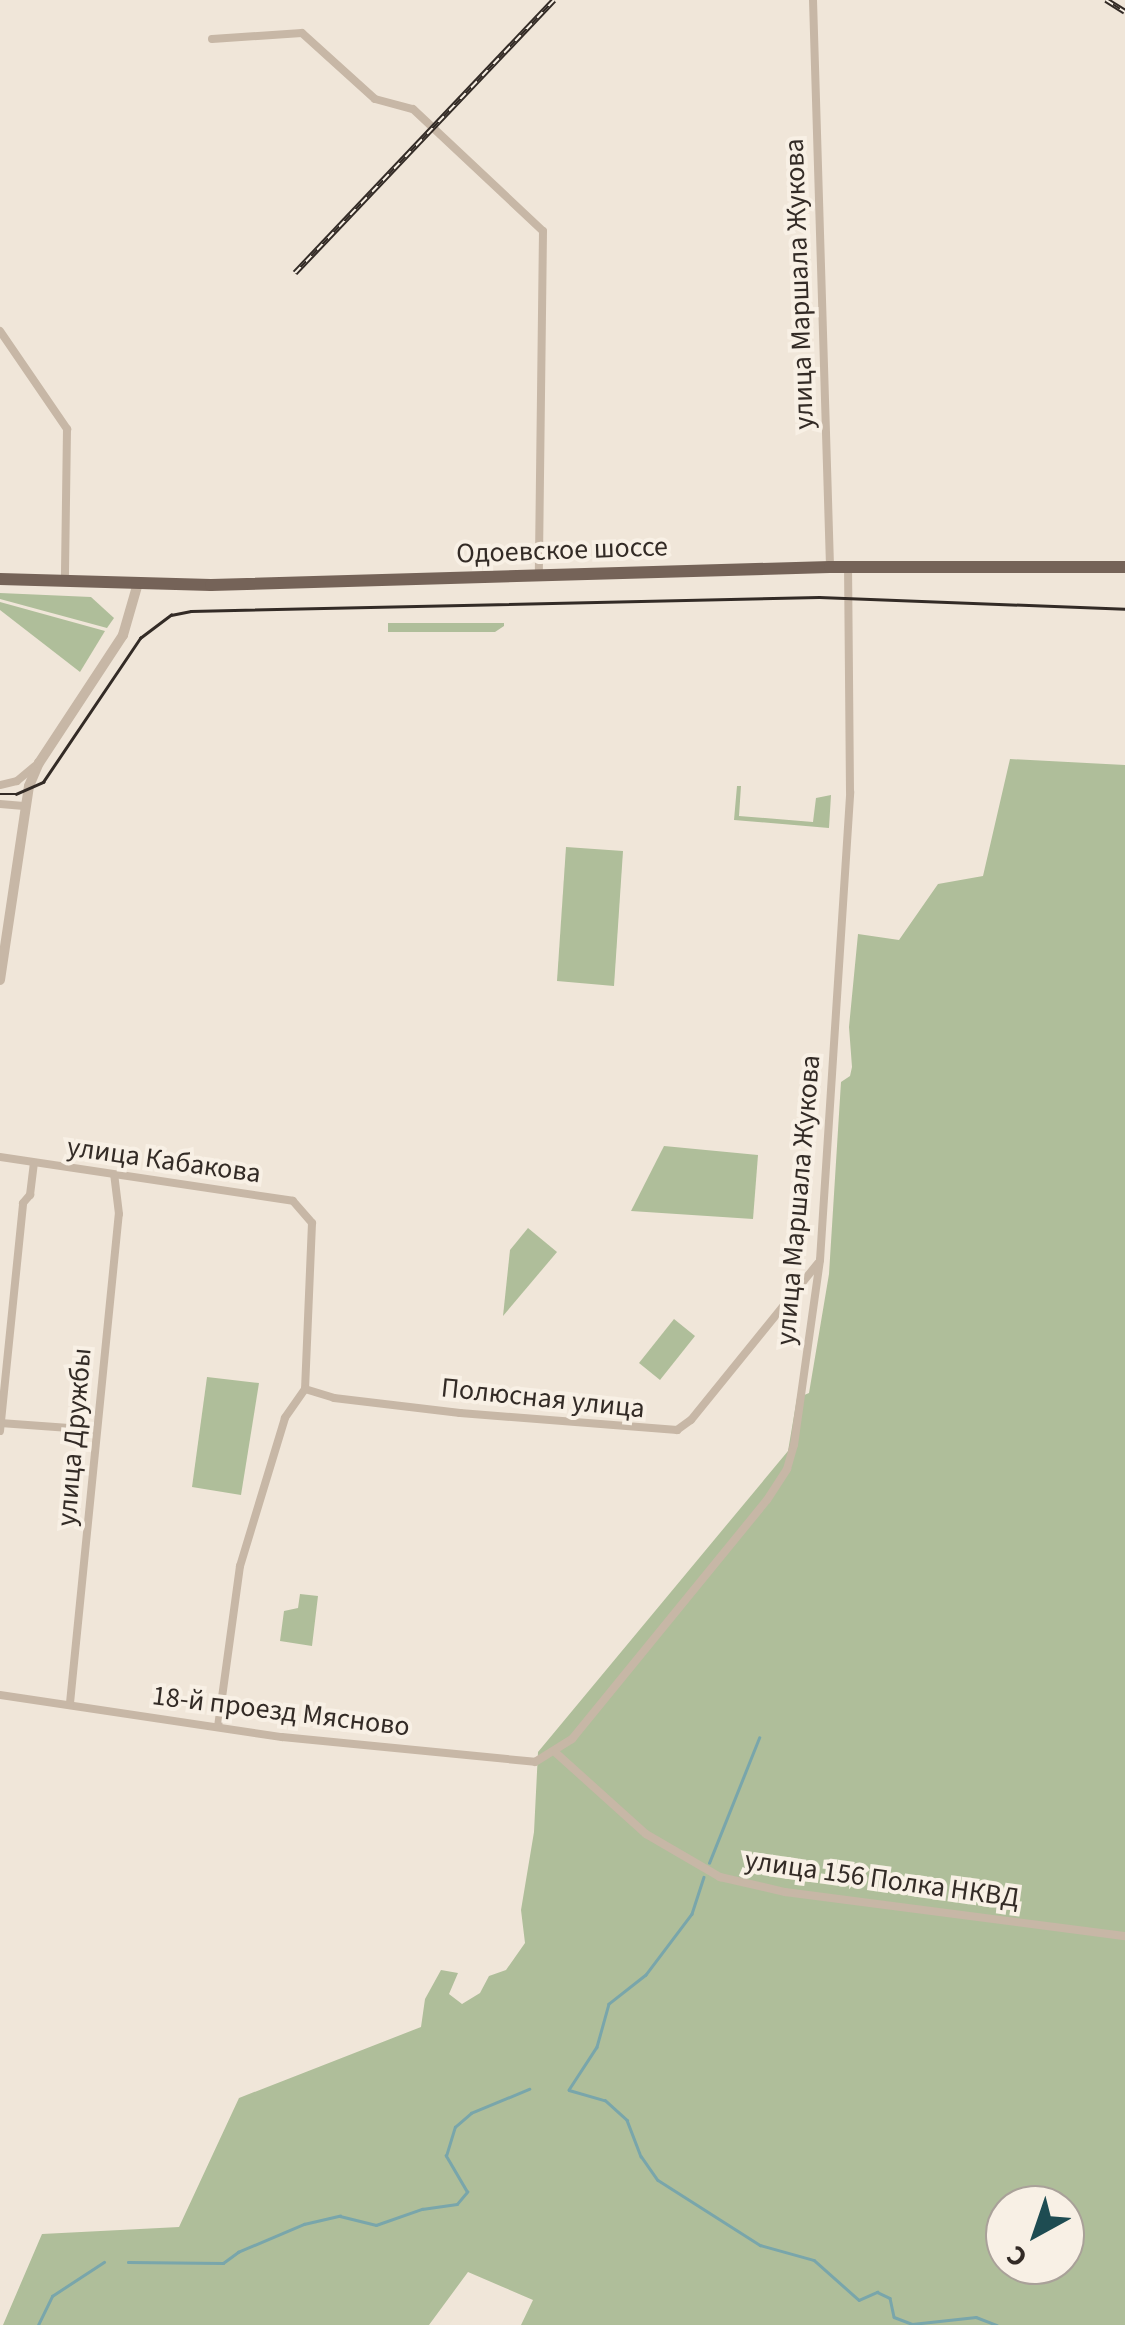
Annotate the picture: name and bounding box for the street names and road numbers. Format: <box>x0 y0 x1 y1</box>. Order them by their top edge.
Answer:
street label: улица Маршала Жукова <box>777 138 821 430</box>
street label: Одоевское шоссе <box>455 530 669 570</box>
street label: улица Маршала Жукова <box>769 1053 827 1347</box>
street label: улица Кабакова <box>65 1130 263 1190</box>
street label: улица Дружбы <box>49 1346 99 1528</box>
street label: Полюсная улица <box>439 1371 647 1425</box>
street label: 18-й проезд Мясново <box>150 1679 412 1743</box>
street label: улица 156 Полка НКВД <box>743 1843 1021 1915</box>

